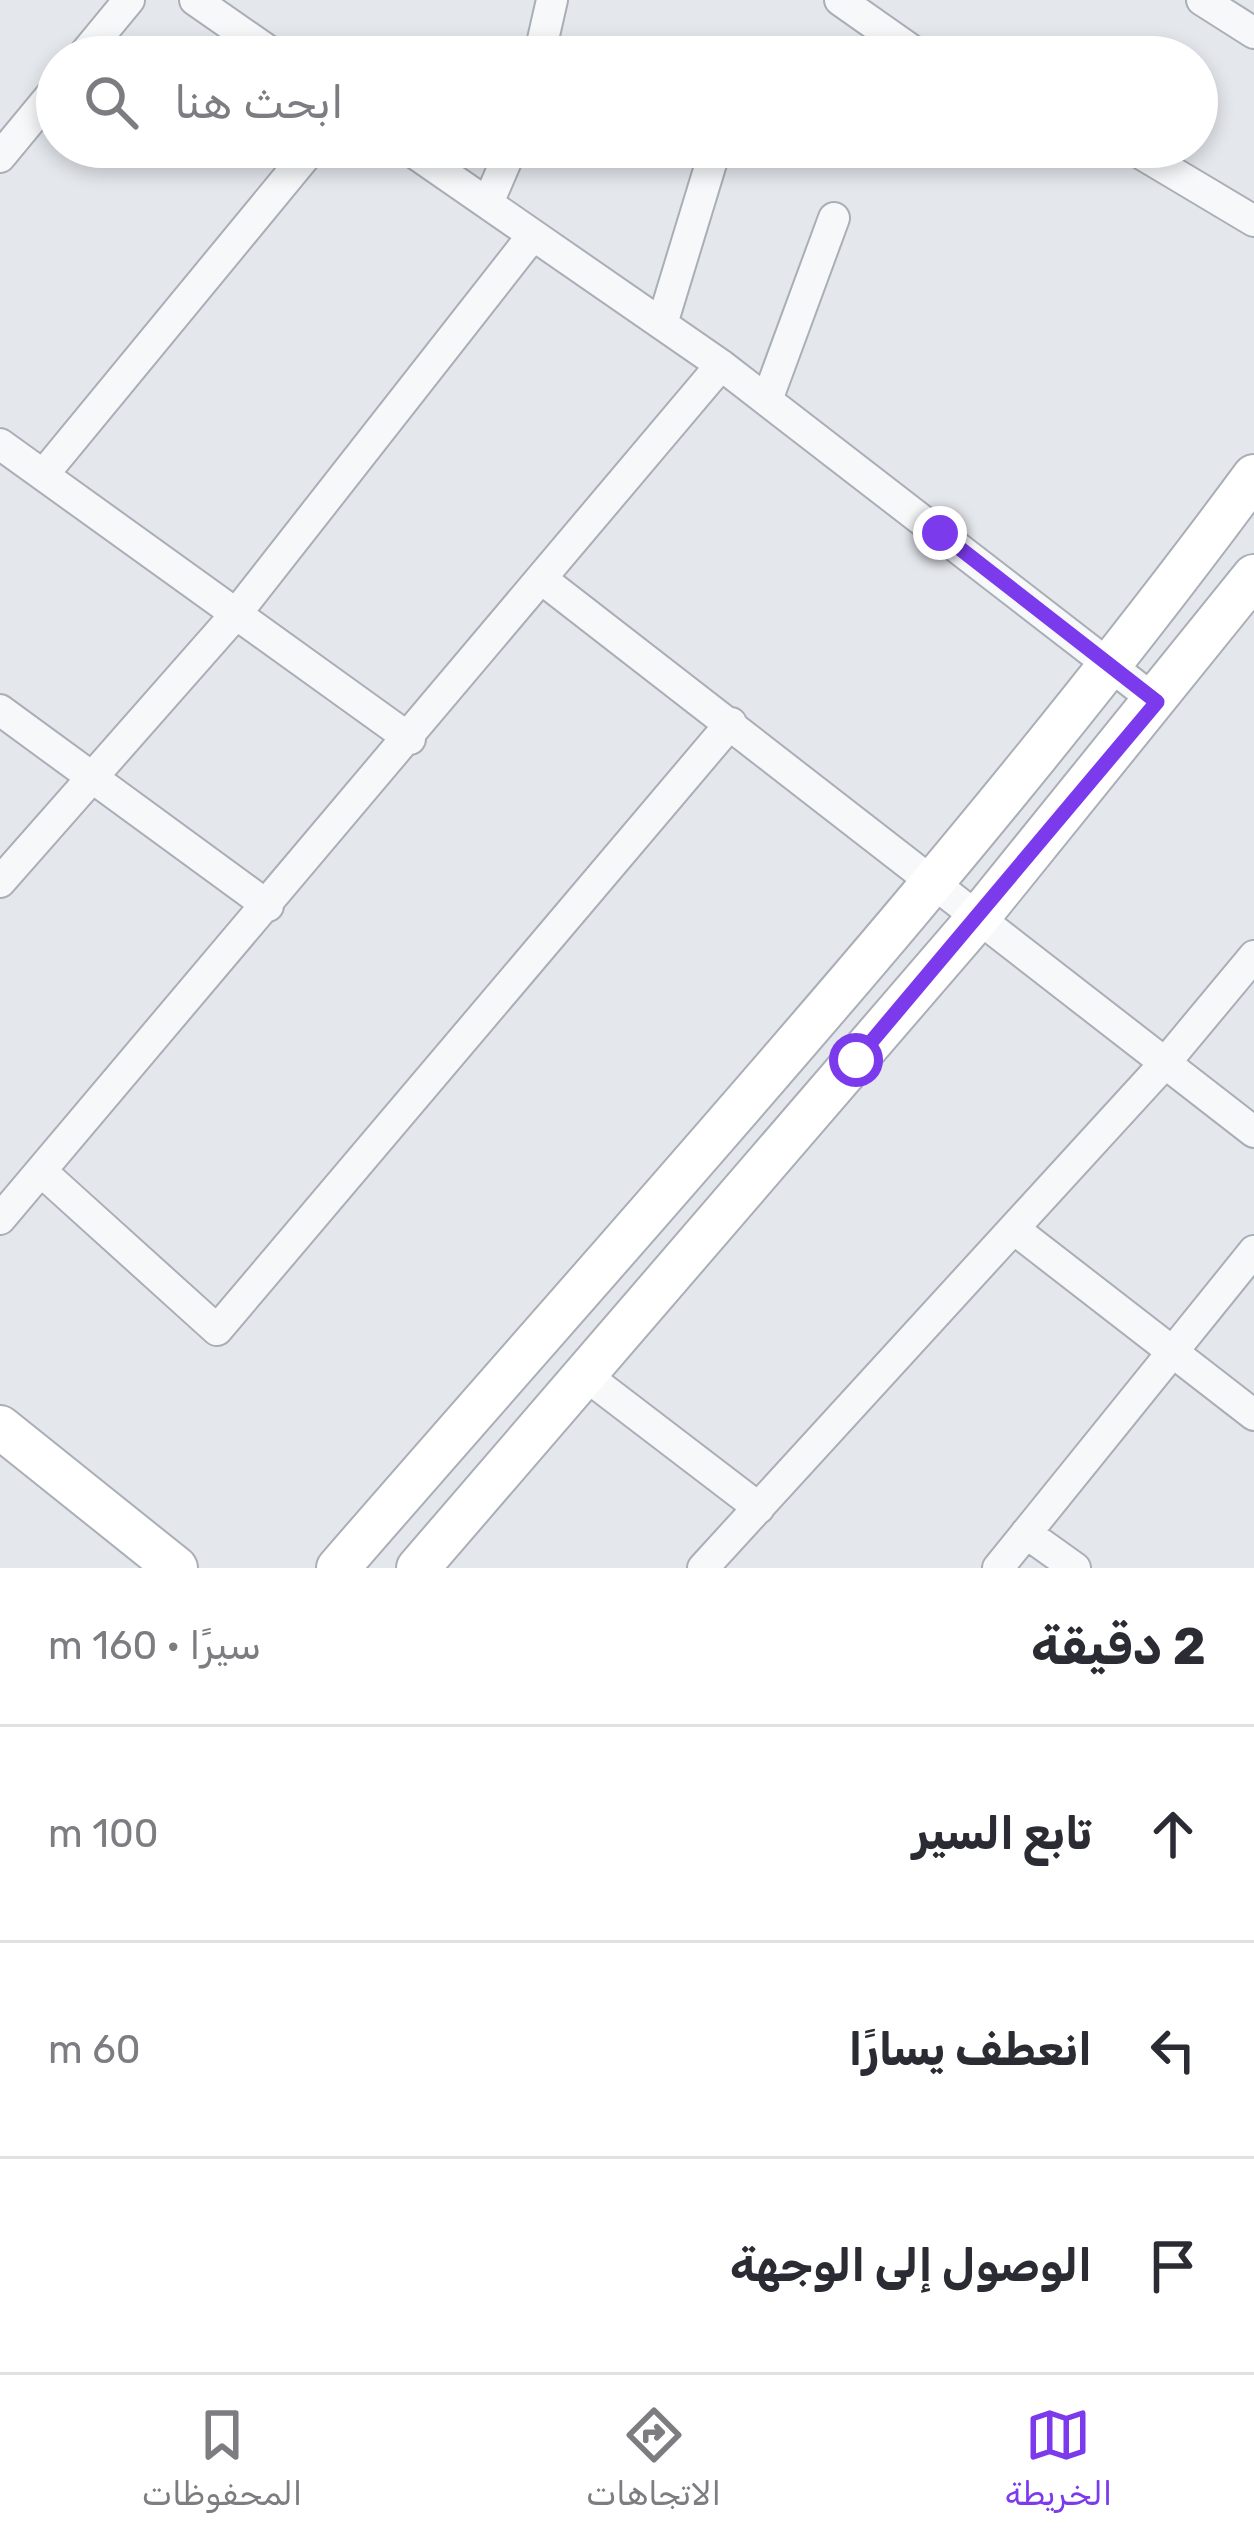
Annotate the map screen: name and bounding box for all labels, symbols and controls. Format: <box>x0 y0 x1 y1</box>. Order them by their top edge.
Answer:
search box <box>36 36 1218 168</box>
icon: search <box>78 69 144 135</box>
text: ابحث هنا <box>174 76 344 129</box>
route end <box>913 506 967 560</box>
route start <box>829 1033 883 1087</box>
text: 2 دقيقة <box>1031 1616 1206 1677</box>
text: سيرًا · 160 m <box>48 1623 261 1669</box>
icon: ahead <box>1140 1801 1206 1867</box>
text: تابع السير <box>912 1807 1092 1860</box>
text: 100 m <box>48 1811 158 1857</box>
icon: left <box>1140 2017 1206 2083</box>
text: انعطف يسارًا <box>848 2023 1092 2076</box>
text: 60 m <box>48 2027 141 2073</box>
icon: arrive <box>1140 2233 1206 2299</box>
text: الوصول إلى الوجهة <box>730 2239 1092 2292</box>
tab: المحفوظات <box>142 2402 302 2513</box>
tab: الاتجاهات <box>586 2402 721 2513</box>
tab: الخريطة <box>1005 2402 1112 2513</box>

